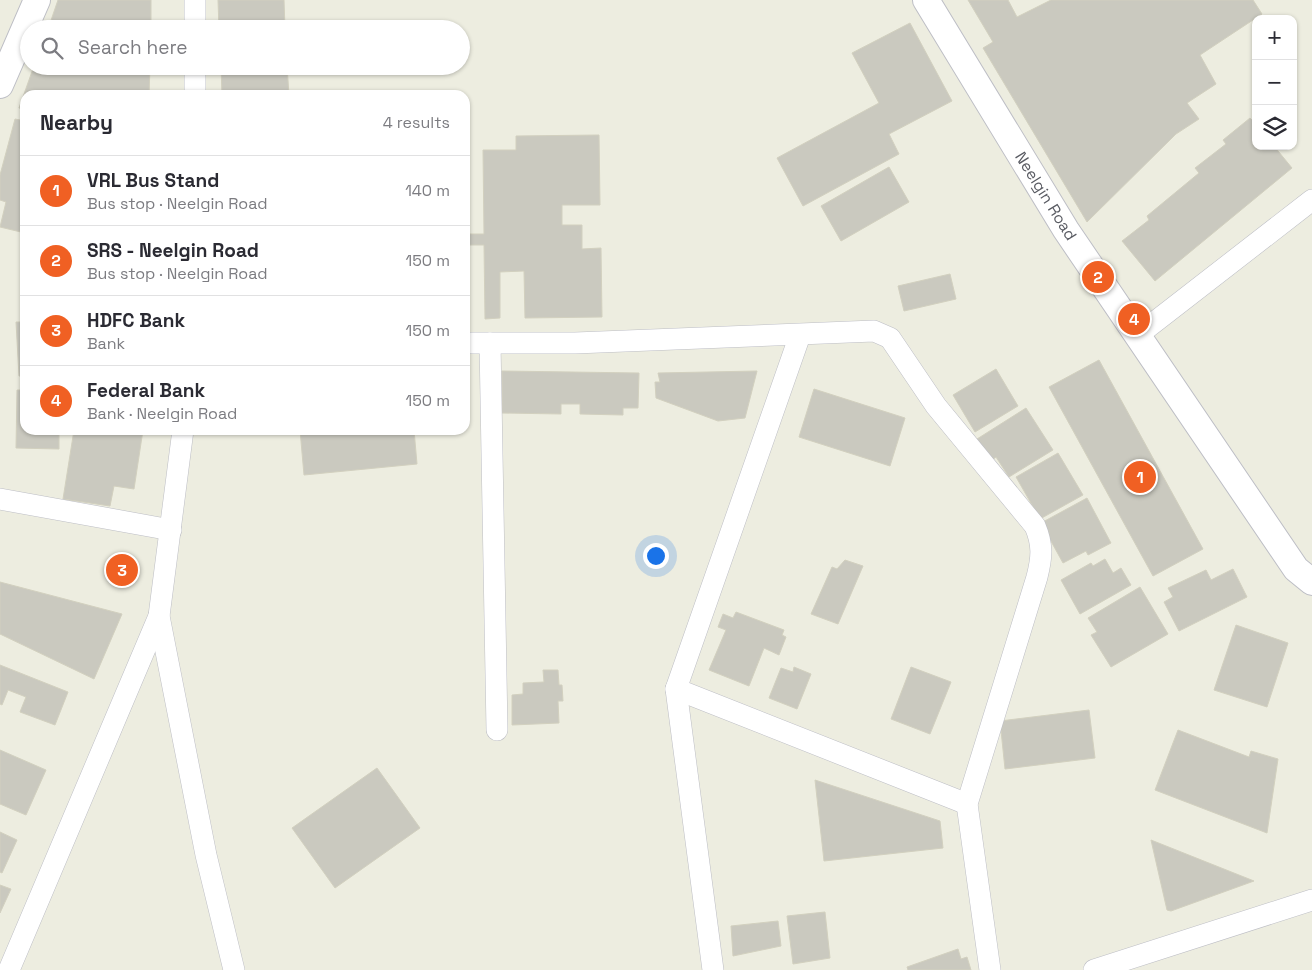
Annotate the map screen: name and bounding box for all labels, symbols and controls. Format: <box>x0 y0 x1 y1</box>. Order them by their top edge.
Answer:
map controls <box>1252 15 1297 150</box>
button: + <box>1252 15 1297 60</box>
search box <box>20 20 470 75</box>
icon: search <box>38 34 66 62</box>
text: Search here <box>78 35 188 60</box>
button: − <box>1252 60 1297 105</box>
button: layers <box>1252 105 1297 150</box>
text: Nearby <box>40 109 113 136</box>
text: 4 results <box>383 112 450 133</box>
street label: Neelgin Road <box>1010 148 1082 244</box>
text: VRL Bus Stand <box>87 168 219 193</box>
text: 1 <box>52 180 60 201</box>
text: 140 m <box>405 180 450 201</box>
text: Bus stop · Neelgin Road <box>87 193 268 214</box>
text: SRS - Neelgin Road <box>87 238 259 263</box>
text: 2 <box>51 250 61 271</box>
text: 150 m <box>406 250 450 271</box>
pin: 2 <box>1082 258 1114 296</box>
text: Bus stop · Neelgin Road <box>87 263 268 284</box>
pin: 4 <box>1118 300 1150 338</box>
text: HDFC Bank <box>87 308 185 333</box>
text: 3 <box>51 320 61 341</box>
text: 150 m <box>406 320 450 341</box>
text: Bank <box>87 333 125 354</box>
text: Federal Bank <box>87 378 205 403</box>
text: 4 <box>51 390 61 411</box>
text: 150 m <box>406 390 450 411</box>
text: Bank · Neelgin Road <box>87 403 237 424</box>
pin: 1 <box>1124 458 1156 496</box>
your location <box>643 543 669 569</box>
pin: 3 <box>106 551 138 589</box>

